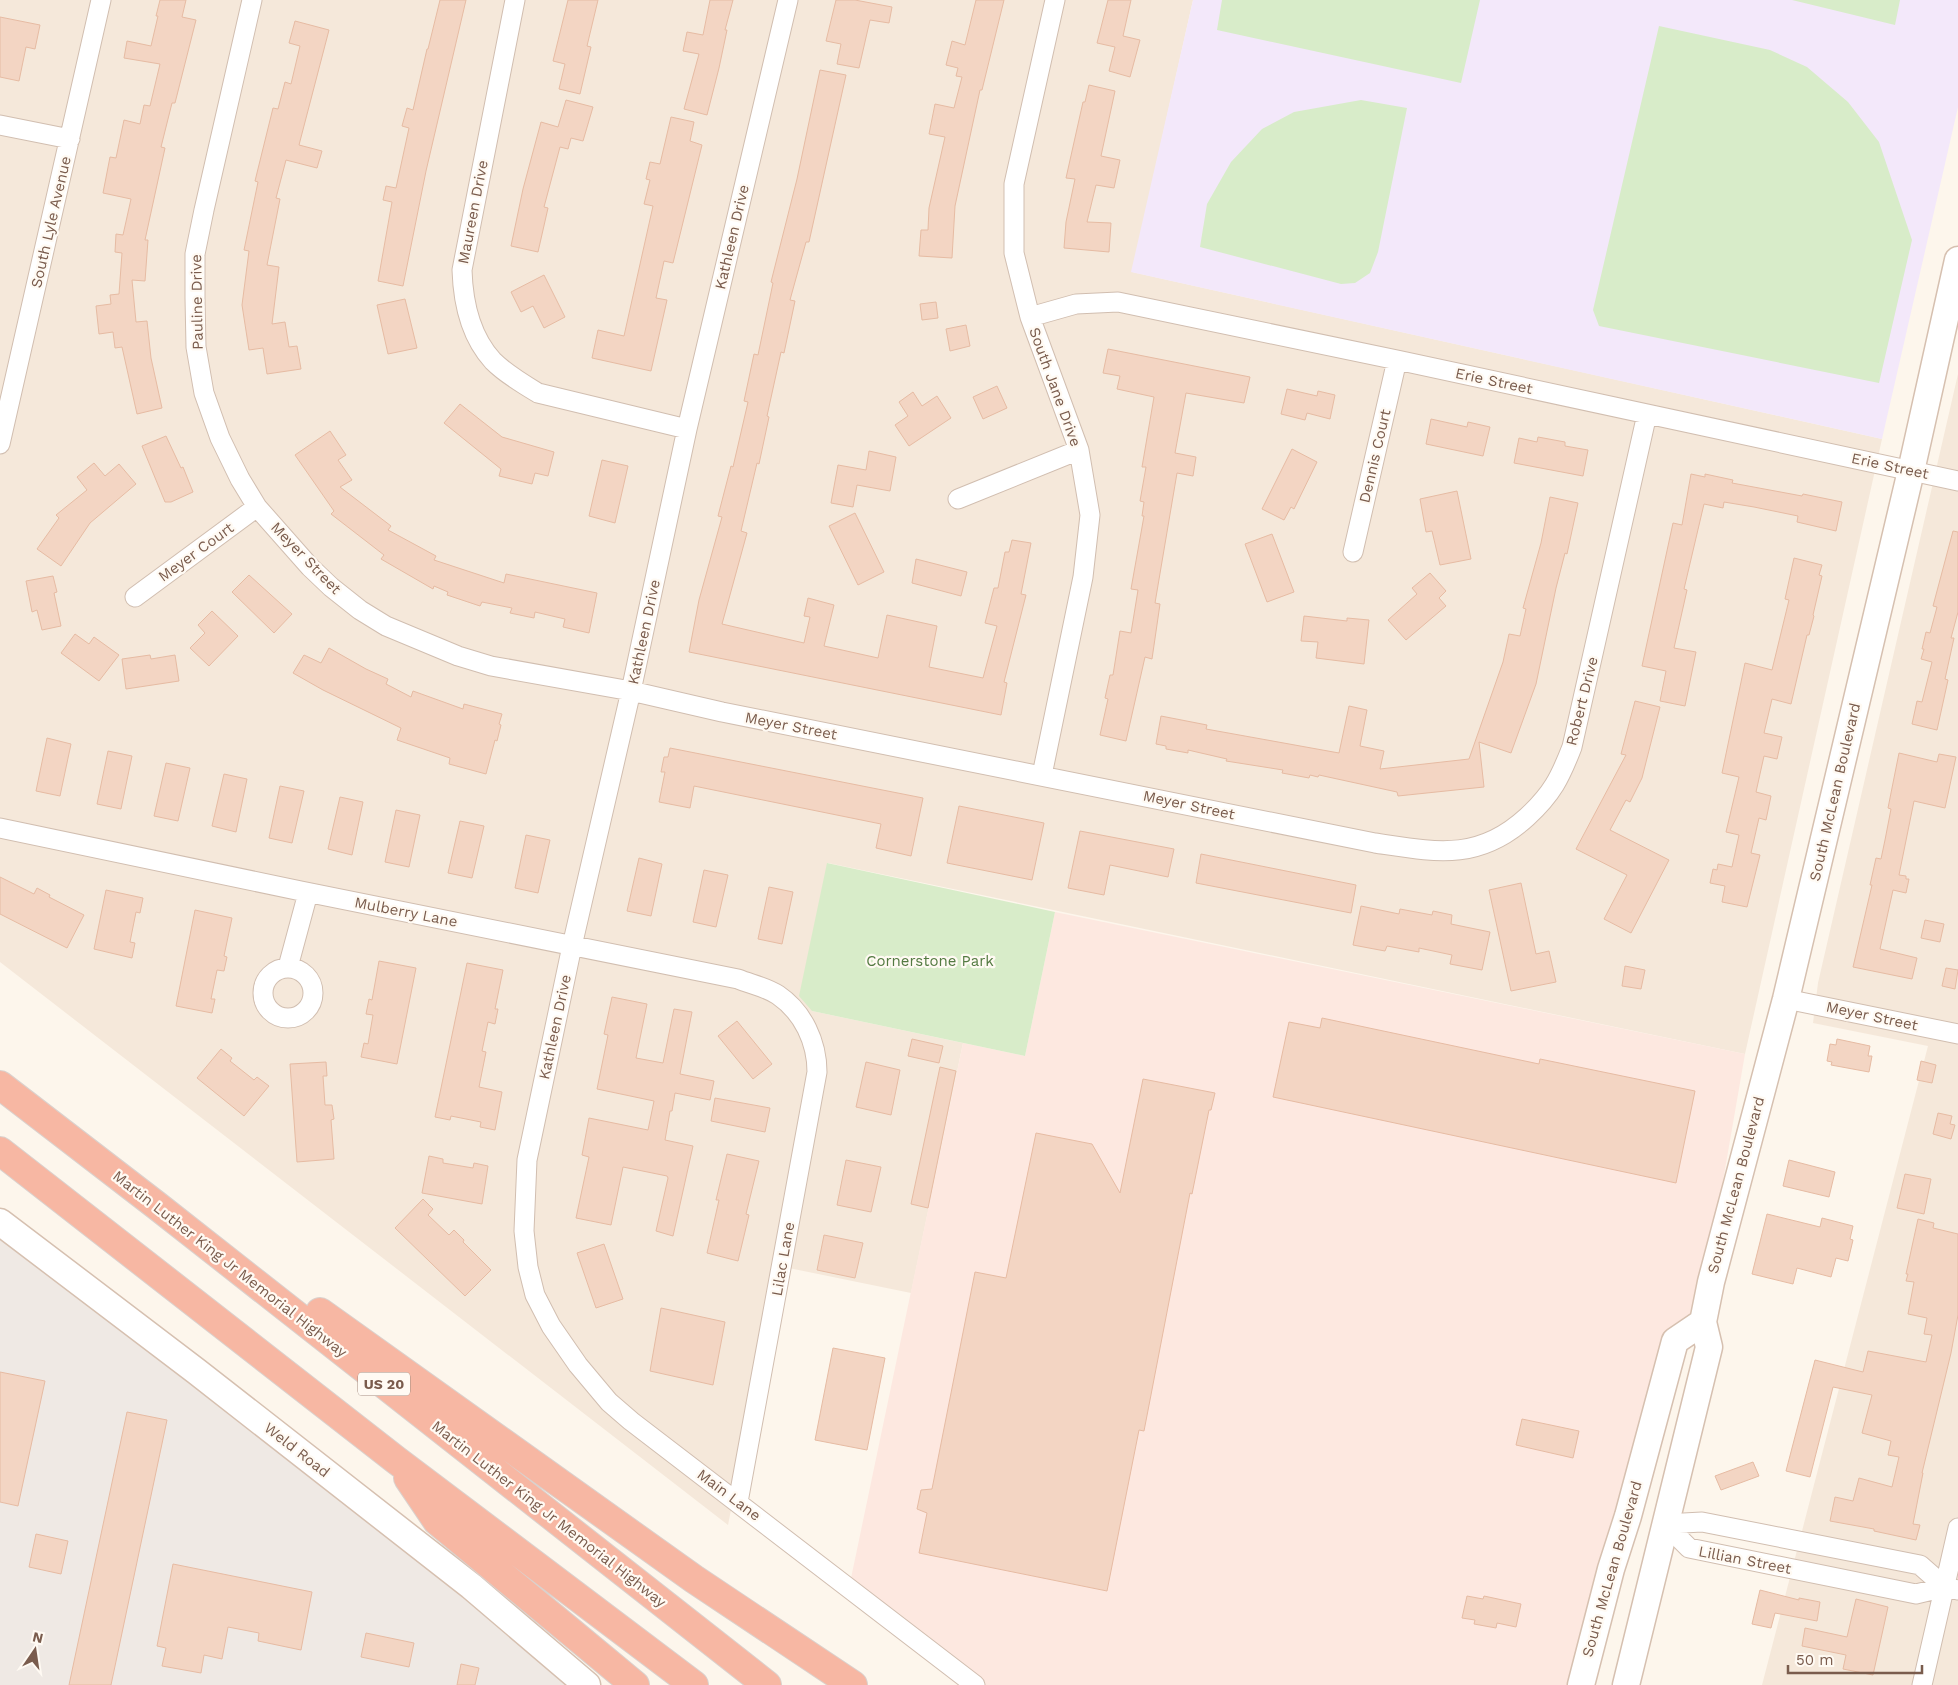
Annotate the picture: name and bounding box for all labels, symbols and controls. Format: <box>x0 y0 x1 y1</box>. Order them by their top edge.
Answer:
street label: South Lyle Avenue <box>27 154 75 290</box>
street label: Maureen Drive <box>454 159 492 265</box>
street label: Kathleen Drive <box>711 183 753 291</box>
street label: Pauline Drive <box>187 254 207 350</box>
street label: South Jane Drive <box>1025 325 1085 449</box>
street label: Erie Street <box>1454 364 1535 398</box>
street label: Dennis Court <box>1355 407 1395 505</box>
street label: Erie Street <box>1850 449 1931 483</box>
street label: Meyer Court <box>155 518 238 585</box>
street label: Meyer Street <box>267 518 345 598</box>
street label: Kathleen Drive <box>624 578 664 686</box>
street label: Robert Drive <box>1562 655 1602 747</box>
street label: South McLean Boulevard <box>1806 701 1864 883</box>
street label: Meyer Street <box>743 708 839 744</box>
street label: Meyer Street <box>1141 786 1237 824</box>
street label: Mulberry Lane <box>353 893 459 931</box>
park label: Cornerstone Park <box>866 952 994 970</box>
street label: Kathleen Drive <box>535 973 575 1081</box>
street label: Meyer Street <box>1824 997 1920 1035</box>
street label: South McLean Boulevard <box>1704 1095 1768 1275</box>
street label: Martin Luther King Jr Memorial Highway <box>109 1167 351 1361</box>
street label: Lilac Lane <box>768 1221 798 1297</box>
road number: US 20 <box>358 1372 410 1396</box>
street label: Martin Luther King Jr Memorial Highway <box>428 1417 670 1611</box>
street label: Weld Road <box>261 1419 333 1481</box>
street label: Main Lane <box>694 1465 764 1525</box>
street label: South McLean Boulevard <box>1578 1479 1646 1659</box>
street label: Lillian Street <box>1697 1542 1794 1578</box>
north arrow <box>10 1625 60 1675</box>
text: N <box>31 1628 45 1646</box>
scale bar <box>1788 1642 1922 1674</box>
text: 50 m <box>1796 1651 1833 1669</box>

